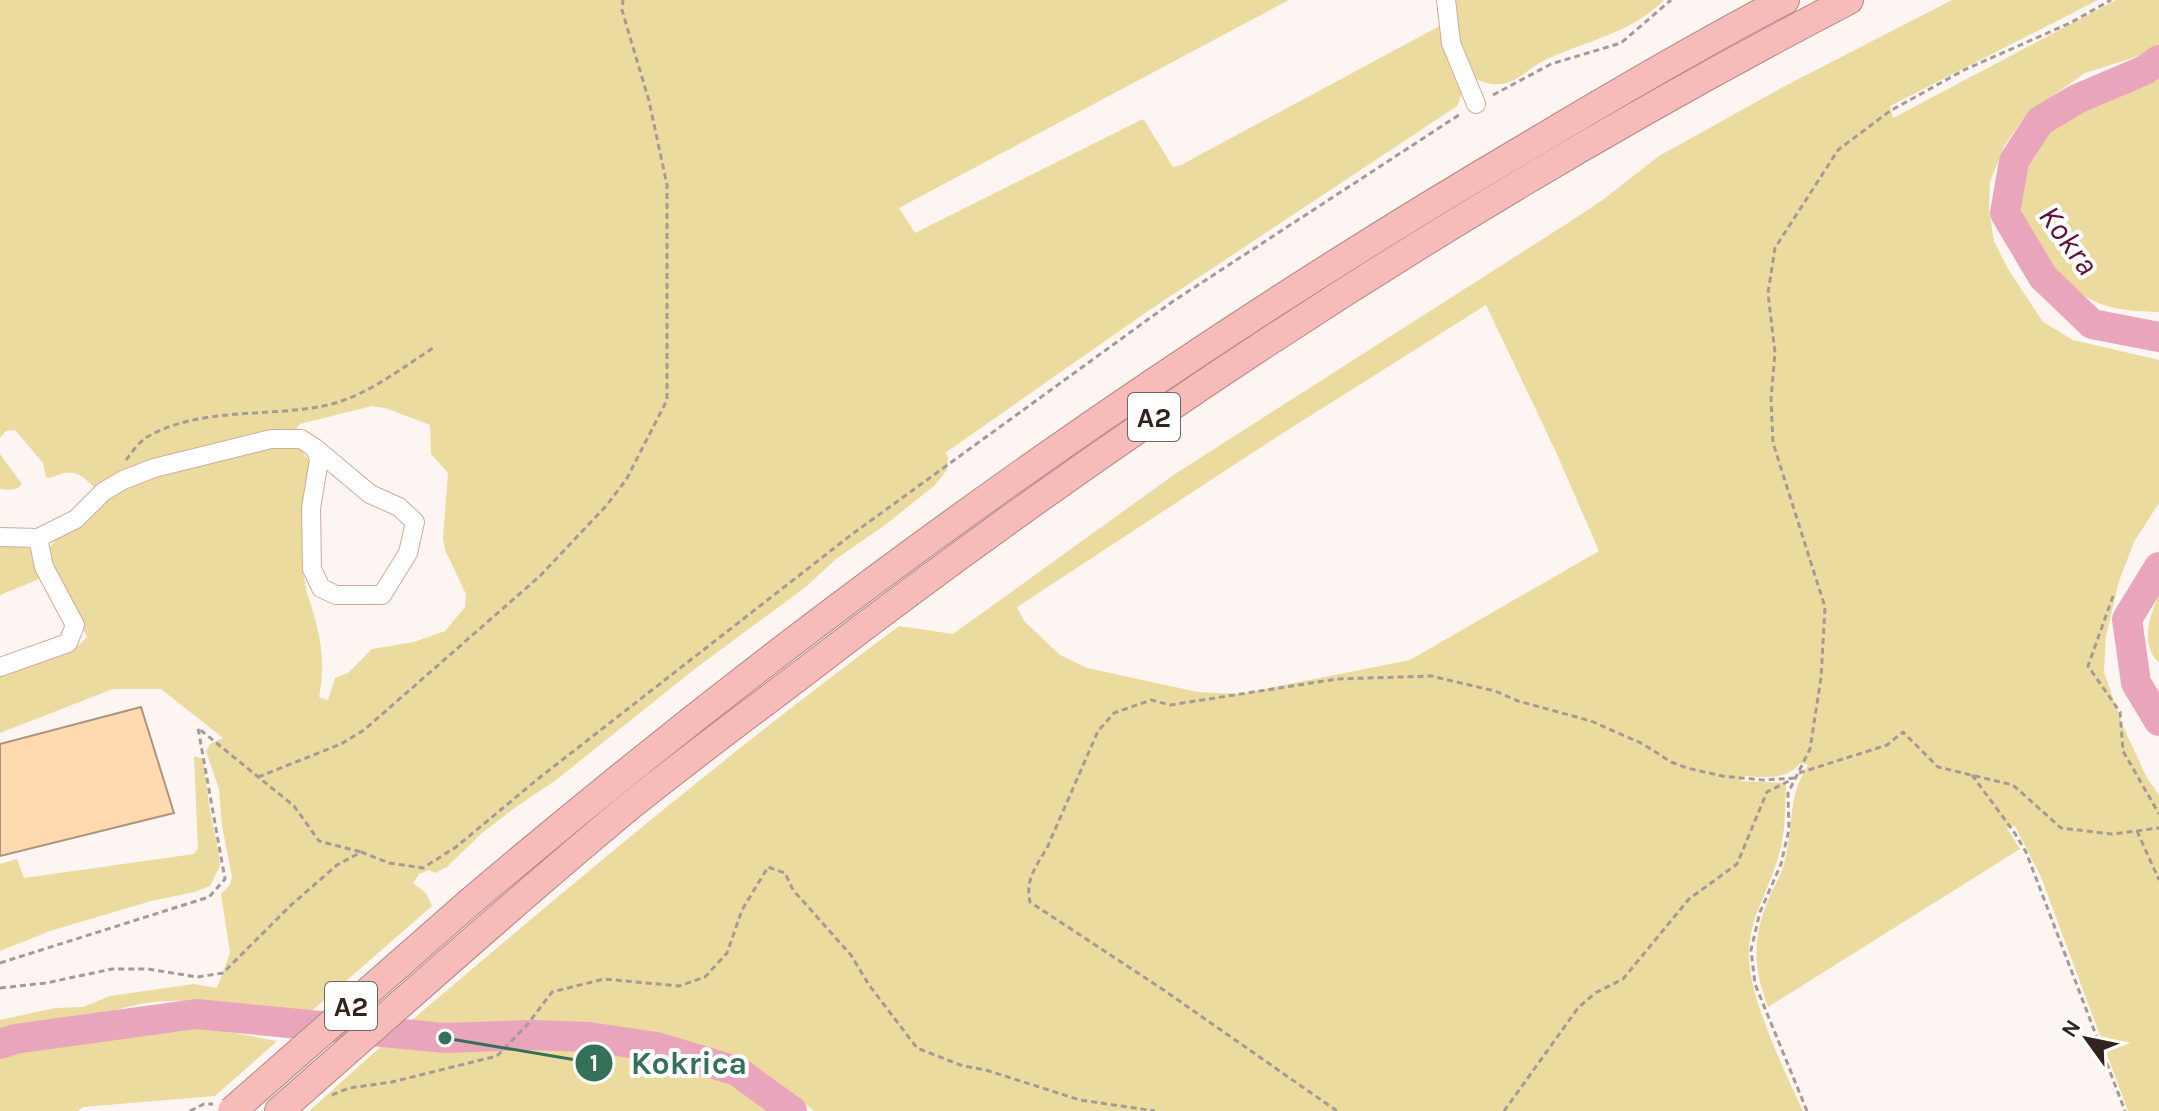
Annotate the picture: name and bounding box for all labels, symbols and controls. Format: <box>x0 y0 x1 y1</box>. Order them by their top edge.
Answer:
water label: Kokra <box>2031 198 2106 282</box>
road number: A2 <box>1128 393 1180 441</box>
road number: A2 <box>325 982 377 1030</box>
north arrow <box>2047 999 2127 1079</box>
text: N <box>2056 1015 2086 1042</box>
callout: Kokrica <box>574 1035 763 1091</box>
text: Kokrica <box>631 1045 747 1082</box>
text: 1 <box>590 1049 598 1077</box>

